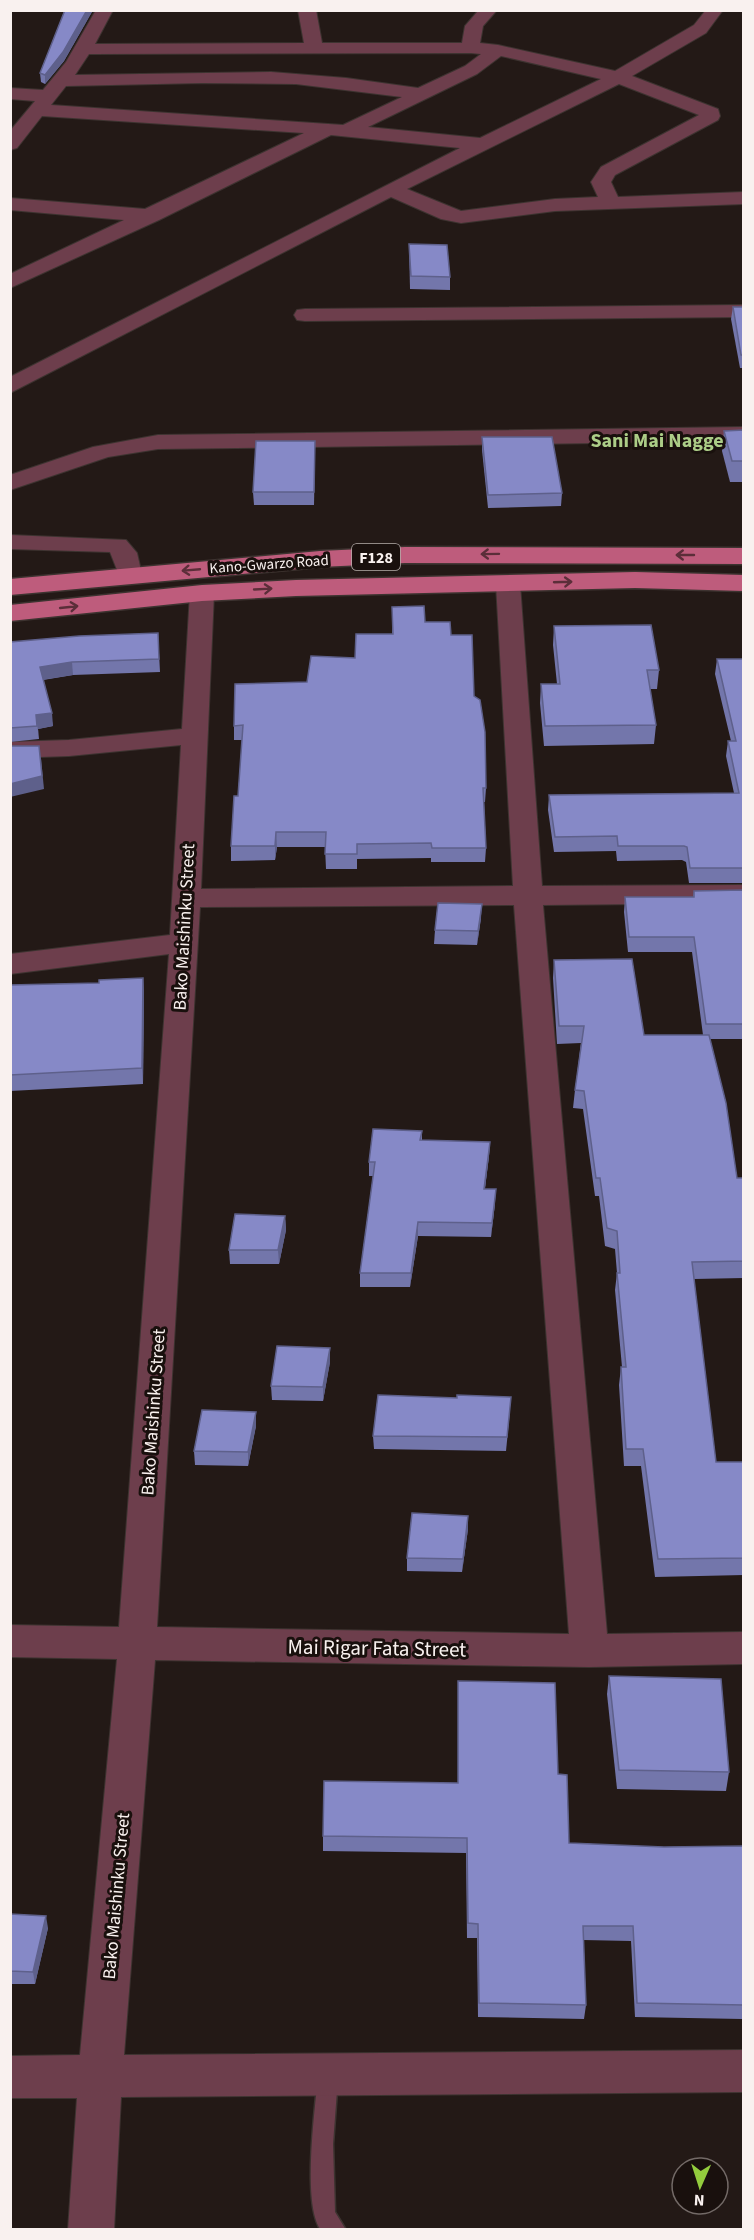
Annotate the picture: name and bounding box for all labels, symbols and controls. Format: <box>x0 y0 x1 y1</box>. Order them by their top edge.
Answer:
district label: Sani Mai Nagge <box>590 427 724 455</box>
road number: F128 <box>352 544 400 570</box>
one-way arrow <box>481 548 501 560</box>
one-way arrow <box>676 549 696 561</box>
street label: Kano-Gwarzo Road <box>209 550 329 579</box>
one-way arrow <box>181 565 201 576</box>
one-way arrow <box>552 576 572 588</box>
one-way arrow <box>252 584 272 595</box>
one-way arrow <box>58 601 78 612</box>
street label: Bako Maishinku Street <box>168 843 201 1011</box>
street label: Bako Maishinku Street <box>135 1328 172 1496</box>
street label: Mai Rigar Fata Street <box>287 1631 467 1665</box>
street label: Bako Maishinku Street <box>97 1812 136 1980</box>
north arrow <box>670 2156 730 2216</box>
text: N <box>693 2189 705 2211</box>

